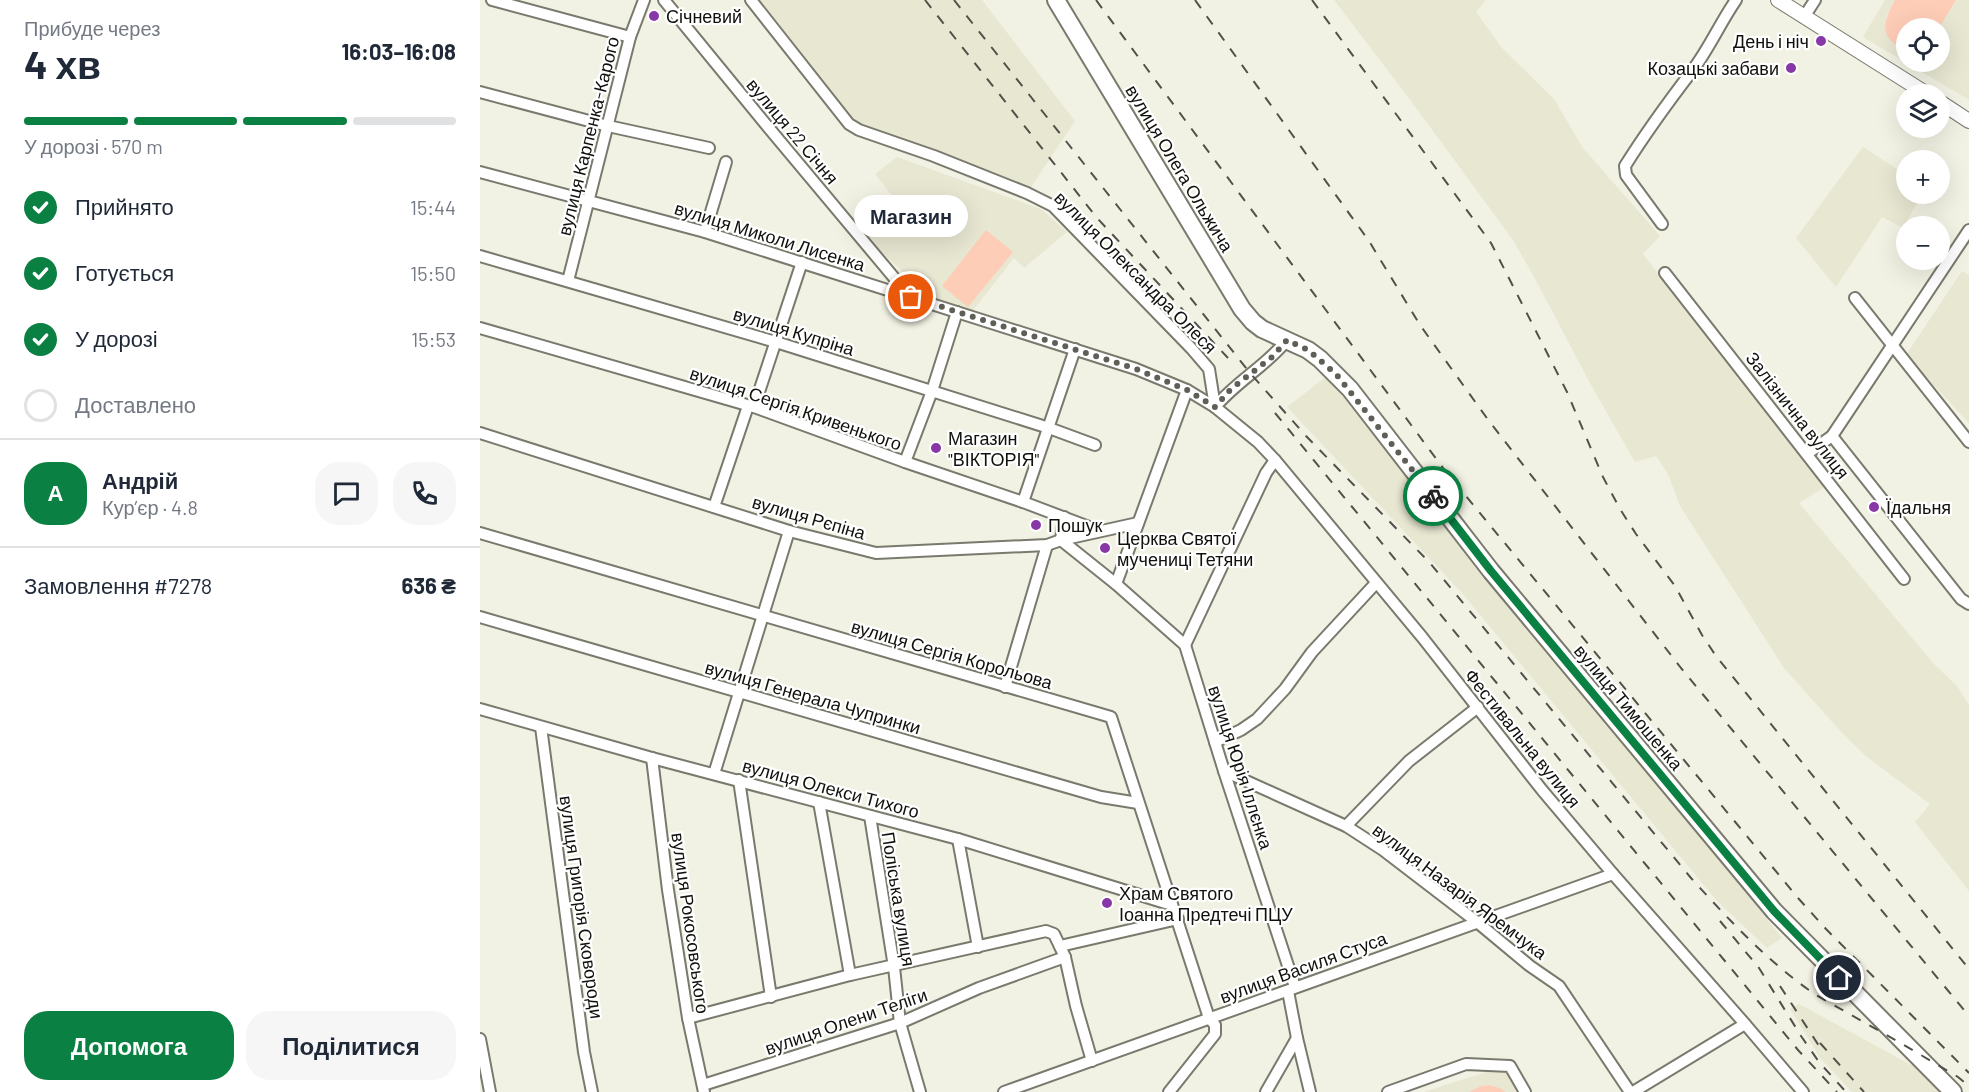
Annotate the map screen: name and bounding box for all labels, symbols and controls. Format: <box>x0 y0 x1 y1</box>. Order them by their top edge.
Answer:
place label: Січневий <box>666 5 742 27</box>
marker: Січневий <box>647 9 661 23</box>
text: Прибуде через <box>24 16 160 40</box>
map controls <box>1896 18 1950 270</box>
button: locate <box>1896 18 1950 72</box>
place label: День і ніч <box>1733 30 1809 52</box>
street label: вулиця Карпенка-Карого <box>553 34 623 238</box>
marker: День і ніч <box>1814 34 1828 48</box>
text: 16:03–16:08 <box>341 38 456 64</box>
text: 4 хв <box>24 40 101 87</box>
place label: Козацькі забави <box>1647 57 1779 79</box>
marker: Козацькі забави <box>1784 61 1798 75</box>
street label: вулиця 22 Січня <box>742 74 844 188</box>
street label: вулиця Олега Ольжича <box>1121 80 1239 256</box>
button: layers <box>1896 84 1950 138</box>
text: У дорозі · 570 m <box>24 134 163 158</box>
button: + <box>1896 150 1950 204</box>
street label: вулиця Олександра Олеся <box>1050 186 1222 358</box>
icon: check <box>24 191 57 224</box>
text: Прийнято <box>75 193 174 219</box>
text: 15:44 <box>410 195 456 219</box>
callout: Магазин <box>854 195 968 237</box>
street label: вулиця Миколи Лисенка <box>672 197 869 276</box>
text: Магазин <box>870 204 952 228</box>
button: − <box>1896 216 1950 270</box>
icon: check <box>24 257 57 290</box>
text: Готується <box>75 259 174 285</box>
text: 15:50 <box>410 261 456 285</box>
pin <box>885 271 936 322</box>
icon: bag <box>894 280 927 313</box>
street label: вулиця Купріна <box>731 302 858 360</box>
icon: check <box>24 323 57 356</box>
text: У дорозі <box>75 325 158 351</box>
text: 15:53 <box>411 327 456 351</box>
street label: Залізнична вулиця <box>1742 347 1854 483</box>
street label: вулиця Сергія Кривенького <box>687 361 905 455</box>
text: Доставлено <box>75 391 196 417</box>
place label: Магазин "ВІКТОРІЯ" <box>948 427 1039 470</box>
marker: Магазин "ВІКТОРІЯ" <box>929 441 943 455</box>
button: chat <box>315 462 378 525</box>
button: phone <box>393 462 456 525</box>
courier <box>1403 466 1463 526</box>
text: Андрій <box>102 467 178 493</box>
text: А <box>48 479 63 505</box>
icon: bike <box>1417 480 1450 513</box>
street label: вулиця Рєпіна <box>750 490 869 544</box>
text: Кур’єр · 4.8 <box>102 495 198 519</box>
place label: Їдальня <box>1886 496 1951 518</box>
marker: Їдальня <box>1867 500 1881 514</box>
place label: Пошук <box>1048 514 1102 536</box>
marker: Пошук <box>1029 518 1043 532</box>
place label: Церква Святої мучениці Тетяни <box>1117 527 1253 570</box>
marker: Церква Святої мучениці Тетяни <box>1098 541 1112 555</box>
text: Замовлення #7278 <box>24 572 212 598</box>
text: 636 ₴ <box>401 572 456 598</box>
street label: вулиця Сергія Корольова <box>849 615 1056 694</box>
street label: вулиця Тимошенка <box>1570 640 1689 775</box>
street label: вулиця Генерала Чупринки <box>703 656 923 738</box>
street label: Фестивальна вулиця <box>1460 664 1586 812</box>
street label: вулиця Юрія Іллєнка <box>1204 682 1278 853</box>
street label: вулиця Олекси Тихого <box>740 754 922 822</box>
street label: вулиця Григорія Сковороди <box>555 794 609 1020</box>
street label: вулиця Назарія Яремчука <box>1369 818 1552 964</box>
street label: Поліська вулиця <box>878 830 920 968</box>
street label: вулиця Рокосовського <box>667 831 715 1015</box>
place label: Храм Святого Іоанна Предтечі ПЦУ <box>1119 882 1293 925</box>
marker: Храм Святого Іоанна Предтечі ПЦУ <box>1100 896 1114 910</box>
street label: вулиця Василя Стуса <box>1216 926 1390 1007</box>
pin <box>1813 952 1864 1003</box>
icon: home <box>1822 961 1855 994</box>
street label: вулиця Олени Теліги <box>762 983 930 1059</box>
button: Допомога <box>24 1011 234 1080</box>
button: Поділитися <box>246 1011 456 1080</box>

